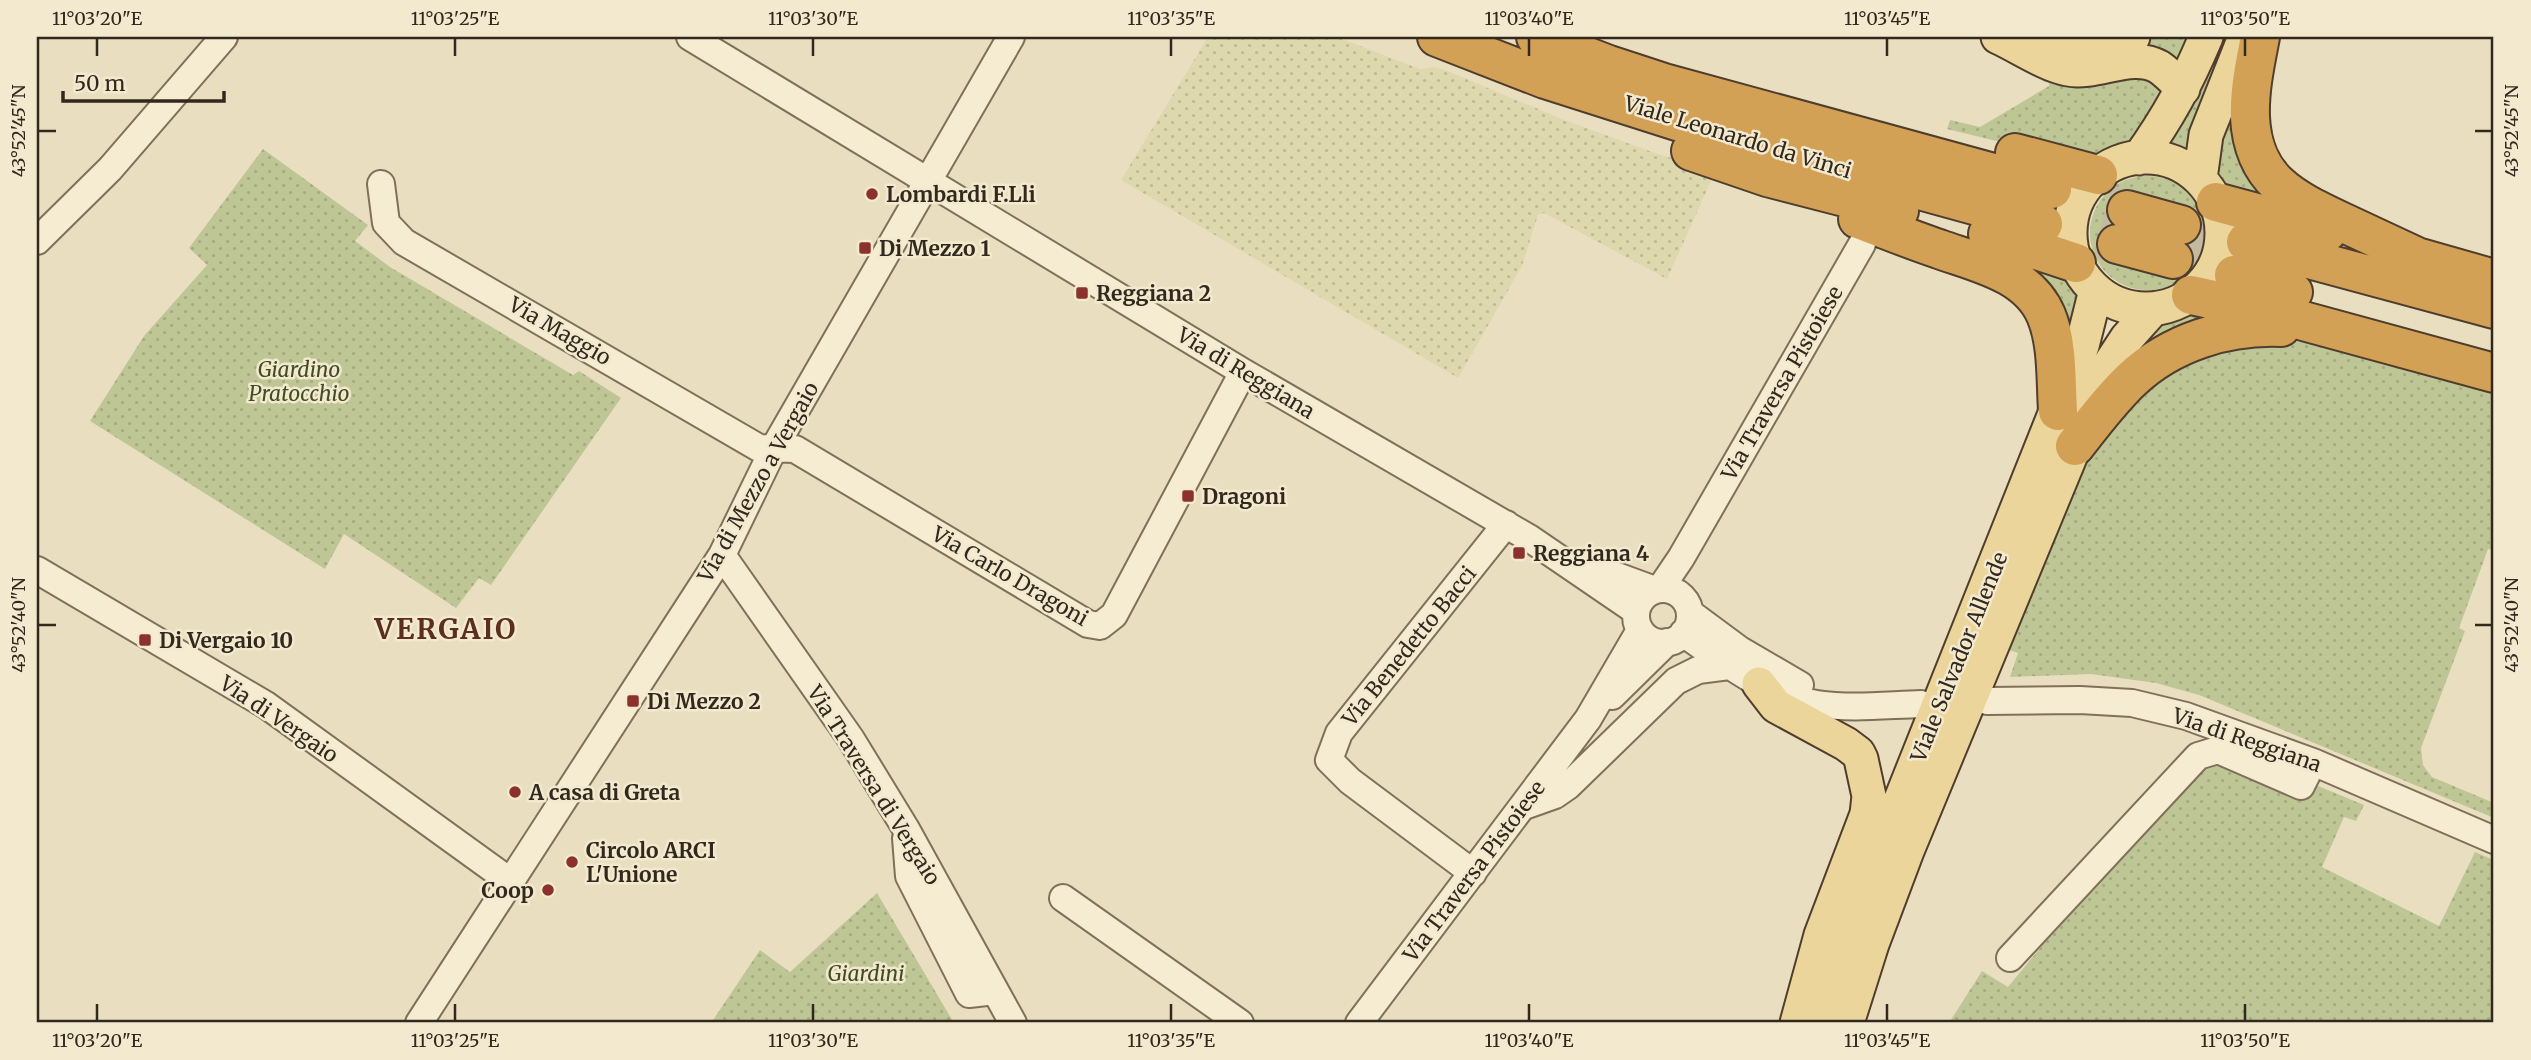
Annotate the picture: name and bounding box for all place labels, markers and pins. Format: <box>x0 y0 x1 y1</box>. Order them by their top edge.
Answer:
place label: Lombardi F.Lli <box>886 181 1036 208</box>
marker: Lombardi F.Lli <box>864 186 880 202</box>
place label: Di Mezzo 1 <box>879 235 991 262</box>
marker: Di Mezzo 1 <box>857 240 873 256</box>
place label: Reggiana 2 <box>1096 280 1211 307</box>
marker: Reggiana 2 <box>1074 285 1090 301</box>
place label: Dragoni <box>1202 483 1286 510</box>
marker: Dragoni <box>1180 488 1196 504</box>
place label: Reggiana 4 <box>1533 540 1649 567</box>
marker: Reggiana 4 <box>1511 545 1527 561</box>
place label: Di Vergaio 10 <box>159 627 293 654</box>
marker: Di Vergaio 10 <box>137 632 153 648</box>
place label: Di Mezzo 2 <box>647 688 761 715</box>
marker: Di Mezzo 2 <box>625 693 641 709</box>
place label: A casa di Greta <box>528 779 680 806</box>
marker: A casa di Greta <box>507 784 523 800</box>
place label: Circolo ARCI L'Unione <box>586 837 716 888</box>
marker: Circolo ARCI L'Unione <box>564 854 580 870</box>
place label: Coop <box>482 877 534 904</box>
marker: Coop <box>540 882 556 898</box>

